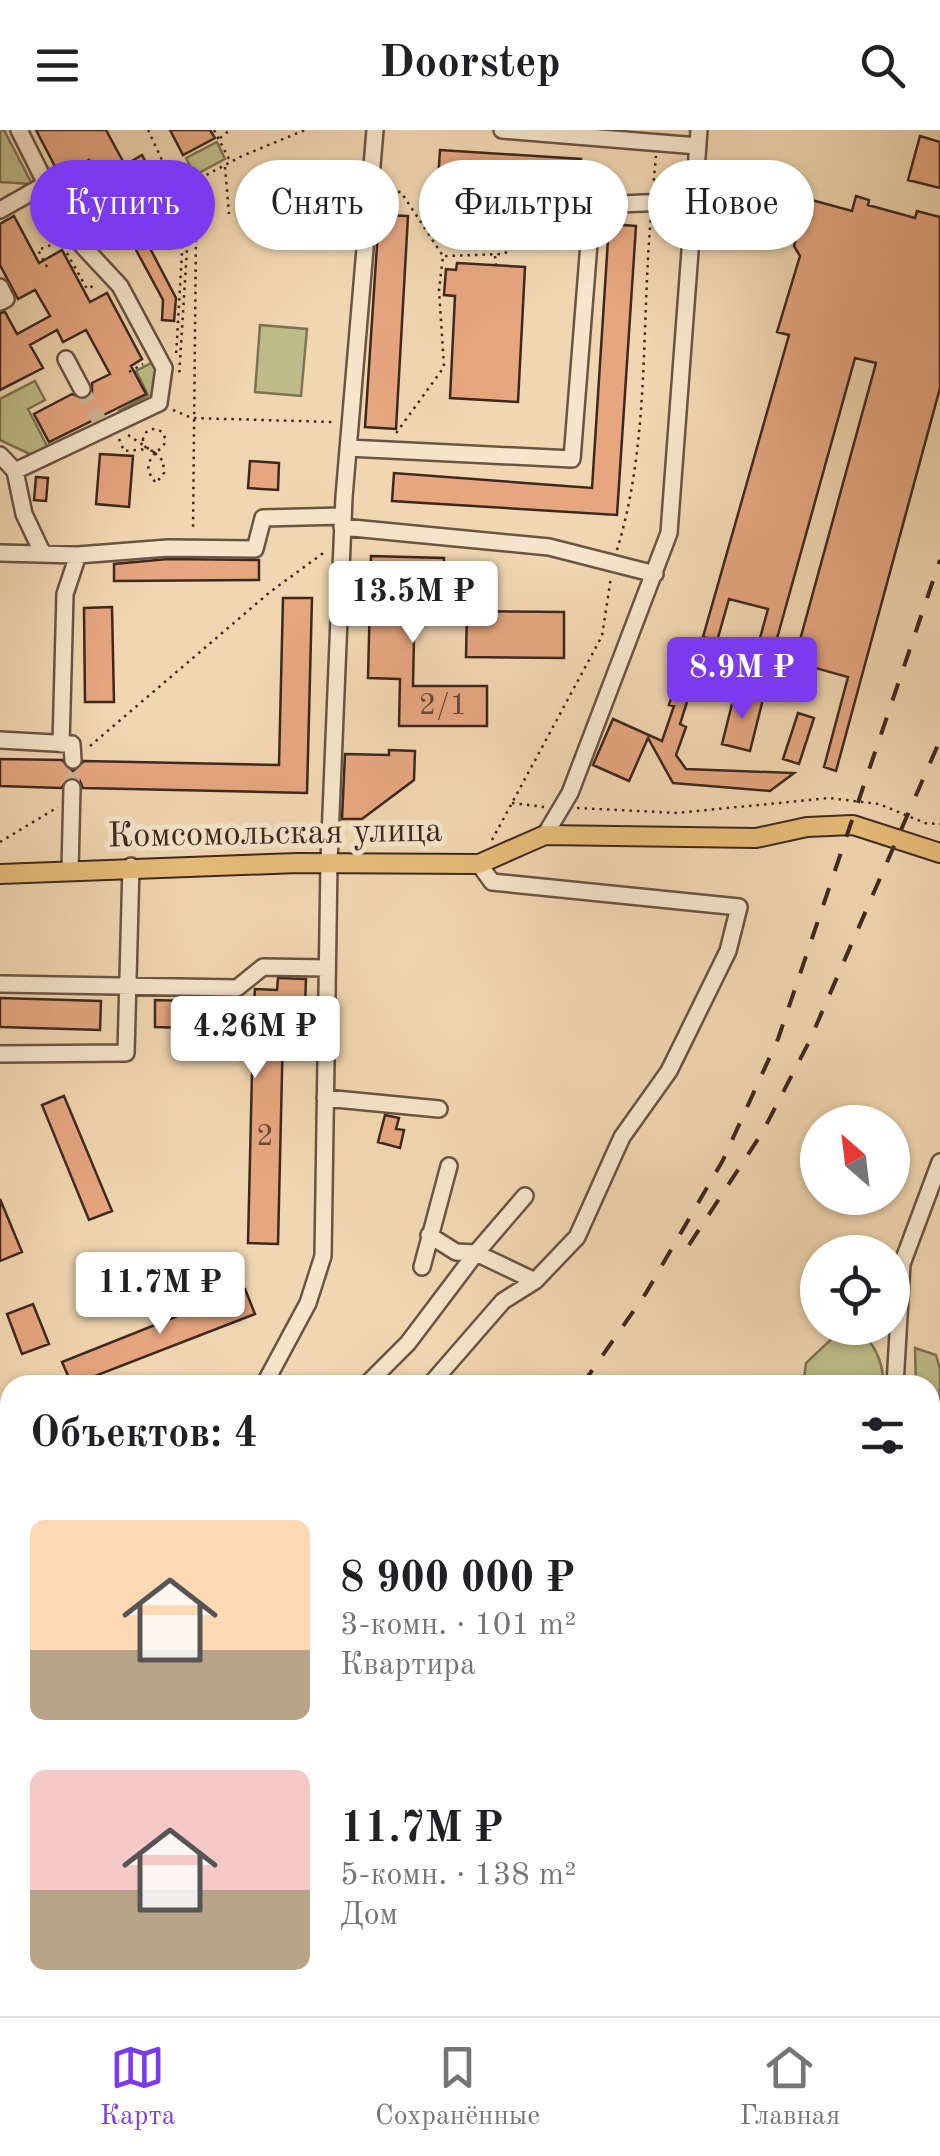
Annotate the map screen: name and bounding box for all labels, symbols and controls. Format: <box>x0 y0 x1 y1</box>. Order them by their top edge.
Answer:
icon: menu <box>30 38 85 93</box>
icon: search <box>855 38 910 93</box>
text: Doorstep <box>379 42 561 87</box>
chip: Купить <box>30 160 215 250</box>
chip: Снять <box>235 160 399 250</box>
chip: Фильтры <box>419 160 628 250</box>
chip: Новое <box>648 160 814 250</box>
pin: 13.5M ₽ <box>321 561 505 646</box>
text: 13.5M ₽ <box>351 577 475 609</box>
pin: 8.9M ₽ <box>661 637 823 722</box>
text: 8.9M ₽ <box>689 653 795 685</box>
house number: 2/1 <box>419 691 467 721</box>
street label: Комсомольская улица <box>107 814 443 854</box>
pin: 4.26M ₽ <box>163 996 347 1081</box>
text: 4.26M ₽ <box>193 1012 317 1044</box>
north arrow <box>800 1105 910 1215</box>
map controls <box>800 1105 910 1345</box>
house number: 2 <box>256 1122 274 1152</box>
button: locate <box>800 1235 910 1345</box>
pin: 11.7M ₽ <box>68 1252 252 1337</box>
text: 11.7M ₽ <box>98 1268 222 1300</box>
icon: filters <box>855 1408 910 1463</box>
text: Объектов: 4 <box>30 1414 258 1456</box>
text: 8 900 000 ₽ <box>340 1559 575 1601</box>
icon: home <box>110 1560 230 1680</box>
text: 3-комн. · 101 m² <box>340 1610 576 1642</box>
text: Квартира <box>340 1650 476 1682</box>
text: 11.7M ₽ <box>340 1809 503 1851</box>
icon: home <box>110 1810 230 1930</box>
text: 5-комн. · 138 m² <box>340 1860 576 1892</box>
text: Дом <box>340 1900 398 1932</box>
tab: Карта <box>100 2040 176 2135</box>
tab: Сохранённые <box>375 2040 540 2135</box>
tab: Главная <box>740 2040 840 2135</box>

